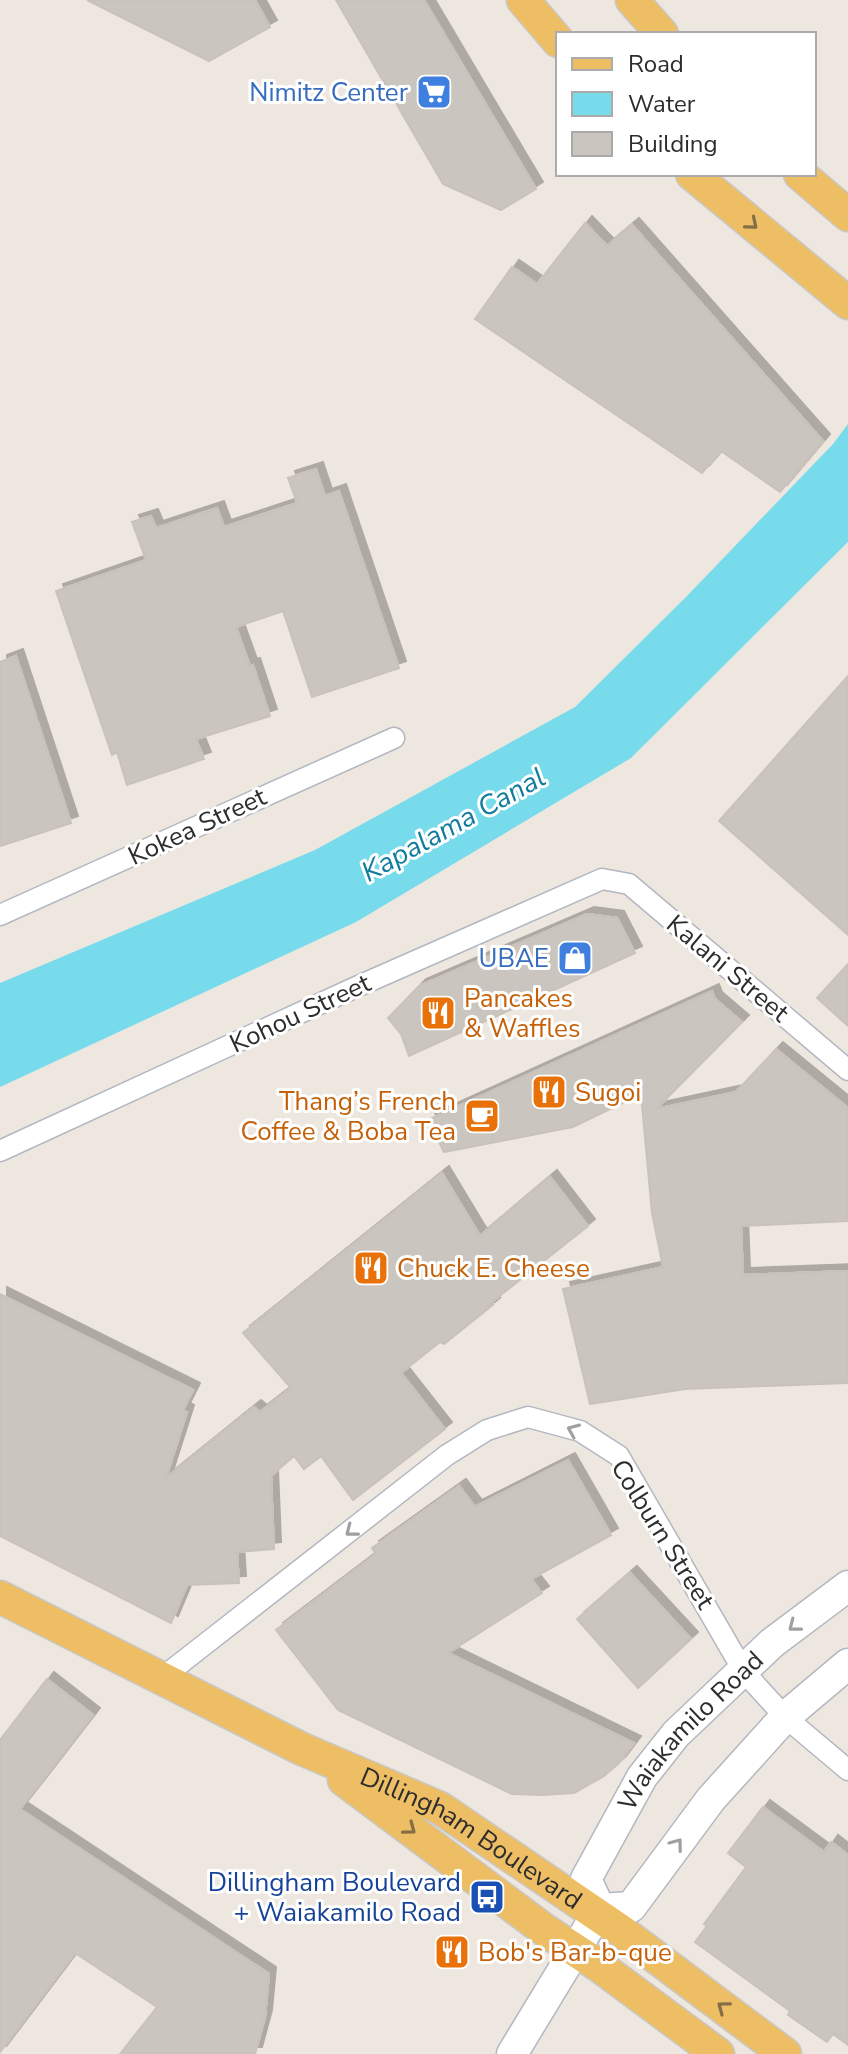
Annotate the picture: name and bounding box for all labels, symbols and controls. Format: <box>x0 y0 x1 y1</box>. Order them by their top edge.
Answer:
legend <box>556 32 816 176</box>
text: Road <box>628 48 684 80</box>
supermarket icon: Nimitz Center <box>415 73 453 111</box>
place label: Nimitz Center <box>249 75 409 110</box>
text: Water <box>628 88 696 120</box>
text: Building <box>628 128 718 160</box>
one-way arrow <box>743 214 757 229</box>
water label: Kapalama Canal <box>355 759 552 891</box>
street label: Kokea Street <box>123 779 273 874</box>
street label: Kalani Street <box>659 907 797 1031</box>
shop icon: UBAE <box>556 939 594 977</box>
place label: UBAE <box>479 941 549 976</box>
street label: Kohou Street <box>224 965 377 1061</box>
place label: Pancakes & Waffles <box>464 981 580 1046</box>
restaurant icon: Pancakes & Waffles <box>419 994 457 1032</box>
restaurant icon: Sugoi <box>530 1073 568 1111</box>
place label: Sugoi <box>575 1075 641 1110</box>
place label: Thang’s French Coffee & Boba Tea <box>241 1084 456 1149</box>
cafe icon: Thang’s French Coffee & Boba Tea <box>463 1097 501 1135</box>
restaurant icon: Chuck E. Cheese <box>352 1249 390 1287</box>
place label: Chuck E. Cheese <box>397 1251 590 1286</box>
one-way arrow <box>567 1423 581 1440</box>
street label: Colburn Street <box>603 1453 723 1616</box>
one-way arrow <box>346 1521 360 1536</box>
one-way arrow <box>788 1617 803 1631</box>
street label: Waiakamilo Road <box>610 1643 771 1817</box>
street label: Dillingham Boulevard <box>355 1759 589 1918</box>
one-way arrow <box>401 1819 416 1834</box>
one-way arrow <box>667 1838 681 1853</box>
place label: Dillingham Boulevard + Waiakamilo Road <box>208 1865 461 1930</box>
bus stop icon: Dillingham Boulevard + Waiakamilo Road <box>468 1878 506 1916</box>
restaurant icon: Bob's Bar-b-que <box>433 1933 471 1971</box>
place label: Bob's Bar-b-que <box>478 1935 672 1970</box>
one-way arrow <box>717 2003 732 2017</box>

